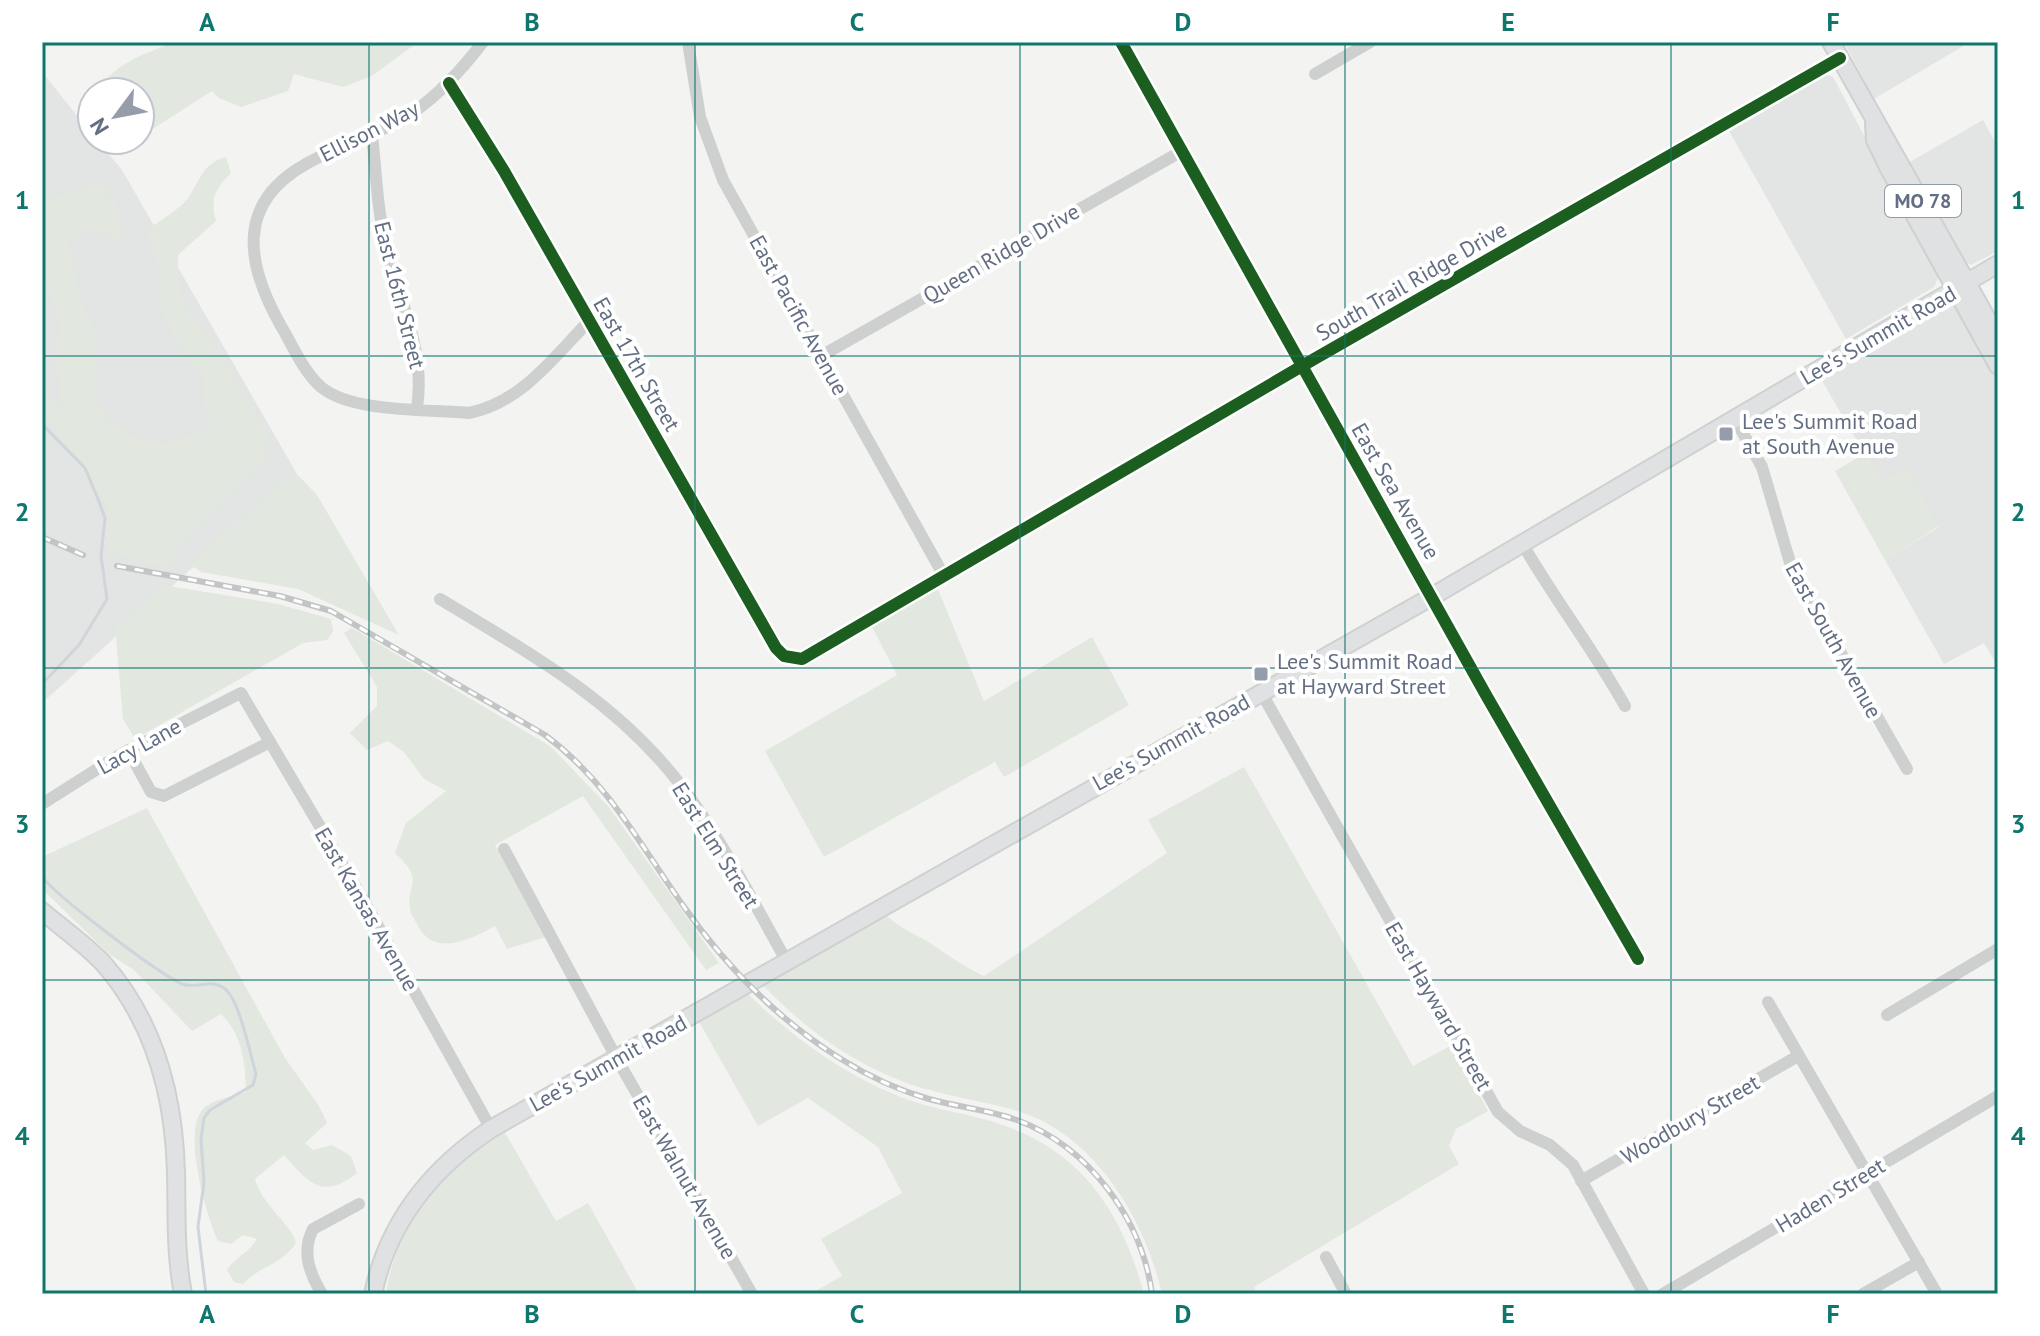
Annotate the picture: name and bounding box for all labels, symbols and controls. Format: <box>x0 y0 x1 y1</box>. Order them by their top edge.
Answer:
text: A <box>199 5 215 38</box>
text: B <box>524 5 540 38</box>
text: C <box>850 5 864 38</box>
text: D <box>1175 5 1191 38</box>
text: E <box>1501 5 1515 38</box>
text: F <box>1826 5 1840 38</box>
north arrow <box>76 76 156 156</box>
street label: Ellison Way <box>315 94 424 168</box>
text: N <box>83 113 115 140</box>
text: 1 <box>15 183 29 216</box>
text: 1 <box>2011 183 2025 216</box>
road number: MO 78 <box>1885 185 1961 217</box>
street label: Queen Ridge Drive <box>918 197 1084 309</box>
street label: South Trail Ridge Drive <box>1311 215 1511 347</box>
street label: East 16th Street <box>368 218 432 372</box>
street label: East Pacific Avenue <box>743 230 855 400</box>
street label: Lee's Summit Road <box>1795 279 1961 391</box>
street label: East 17th Street <box>587 292 687 437</box>
place label: Lee's Summit Road at South Avenue <box>1742 407 1918 460</box>
street label: East Sea Avenue <box>1346 418 1446 564</box>
marker: Lee's Summit Road at South Avenue <box>1717 425 1735 443</box>
text: 2 <box>15 495 29 528</box>
text: 2 <box>2011 495 2025 528</box>
street label: East South Avenue <box>1780 557 1888 723</box>
place label: Lee's Summit Road at Hayward Street <box>1277 647 1453 700</box>
marker: Lee's Summit Road at Hayward Street <box>1252 665 1270 683</box>
street label: Lee's Summit Road <box>1087 687 1255 797</box>
street label: Lacy Lane <box>92 711 186 781</box>
street label: East Elm Street <box>666 777 766 914</box>
text: 3 <box>15 807 29 840</box>
text: 3 <box>2011 807 2025 840</box>
street label: East Kansas Avenue <box>309 822 425 996</box>
street label: East Hayward Street <box>1379 917 1499 1096</box>
street label: Lee's Summit Road <box>524 1008 692 1118</box>
street label: Woodbury Street <box>1616 1068 1765 1170</box>
street label: East Walnut Avenue <box>627 1090 743 1264</box>
text: 4 <box>15 1119 30 1152</box>
text: 4 <box>2011 1119 2026 1152</box>
street label: Haden Street <box>1770 1151 1890 1239</box>
text: A <box>199 1297 215 1330</box>
text: B <box>524 1297 540 1330</box>
text: C <box>850 1297 864 1330</box>
text: D <box>1175 1297 1191 1330</box>
text: E <box>1501 1297 1515 1330</box>
text: F <box>1826 1297 1840 1330</box>

